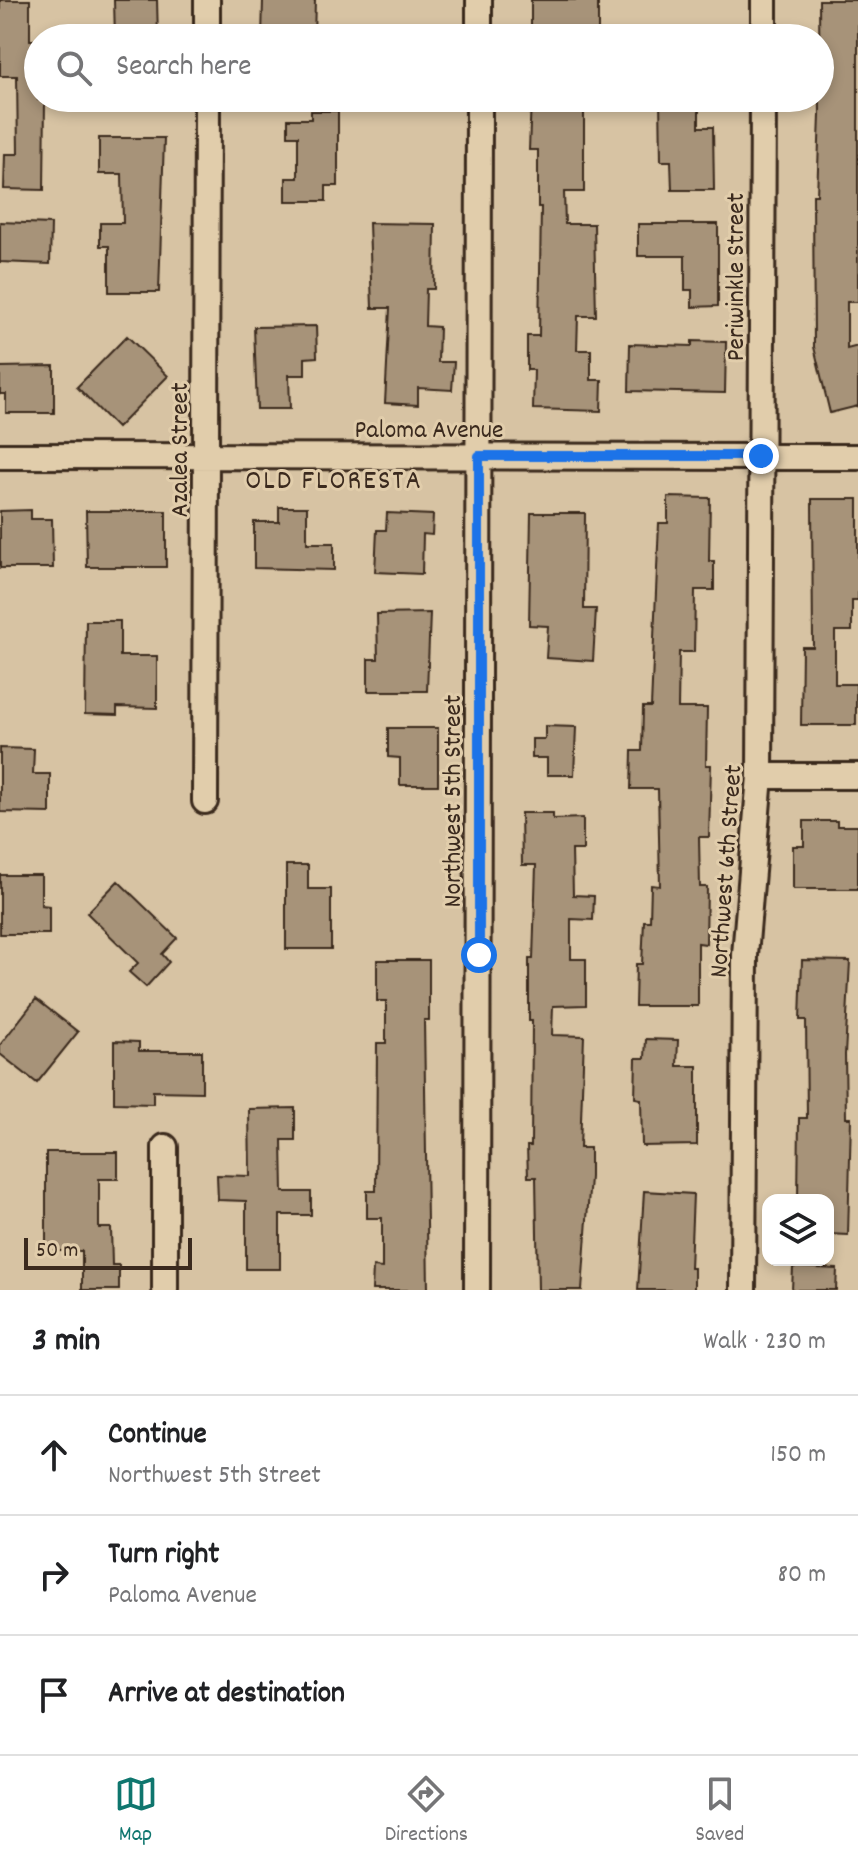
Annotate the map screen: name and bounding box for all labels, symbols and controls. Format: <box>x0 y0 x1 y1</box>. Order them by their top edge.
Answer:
search box <box>24 24 834 112</box>
icon: search <box>52 46 96 90</box>
text: Search here <box>116 47 252 90</box>
street label: Periwinkle Street <box>719 192 756 361</box>
street label: Azalea Street <box>163 382 200 518</box>
street label: Paloma Avenue <box>355 413 503 450</box>
route end <box>743 438 779 474</box>
district label: OLD FLORESTA <box>245 463 423 503</box>
street label: Northwest 5th Street <box>436 694 473 907</box>
street label: Northwest 6th Street <box>702 763 753 979</box>
route start <box>461 937 497 973</box>
map controls <box>762 1194 834 1266</box>
button: layers <box>762 1194 834 1266</box>
scale bar <box>24 1234 192 1270</box>
text: 50 m <box>36 1236 78 1267</box>
text: 3 min <box>32 1318 100 1367</box>
text: Walk · 230 m <box>703 1324 826 1361</box>
text: Continue <box>108 1415 207 1458</box>
icon: ahead <box>32 1433 76 1477</box>
text: 150 m <box>770 1437 826 1474</box>
text: Northwest 5th Street <box>108 1458 321 1495</box>
text: Turn right <box>108 1535 219 1578</box>
icon: right <box>32 1553 76 1597</box>
text: 80 m <box>778 1557 826 1594</box>
text: Paloma Avenue <box>108 1578 257 1615</box>
icon: arrive <box>32 1673 76 1717</box>
text: Arrive at destination <box>108 1674 345 1717</box>
tab: Map <box>114 1772 158 1851</box>
tab: Directions <box>385 1772 468 1851</box>
tab: Saved <box>695 1772 744 1851</box>

